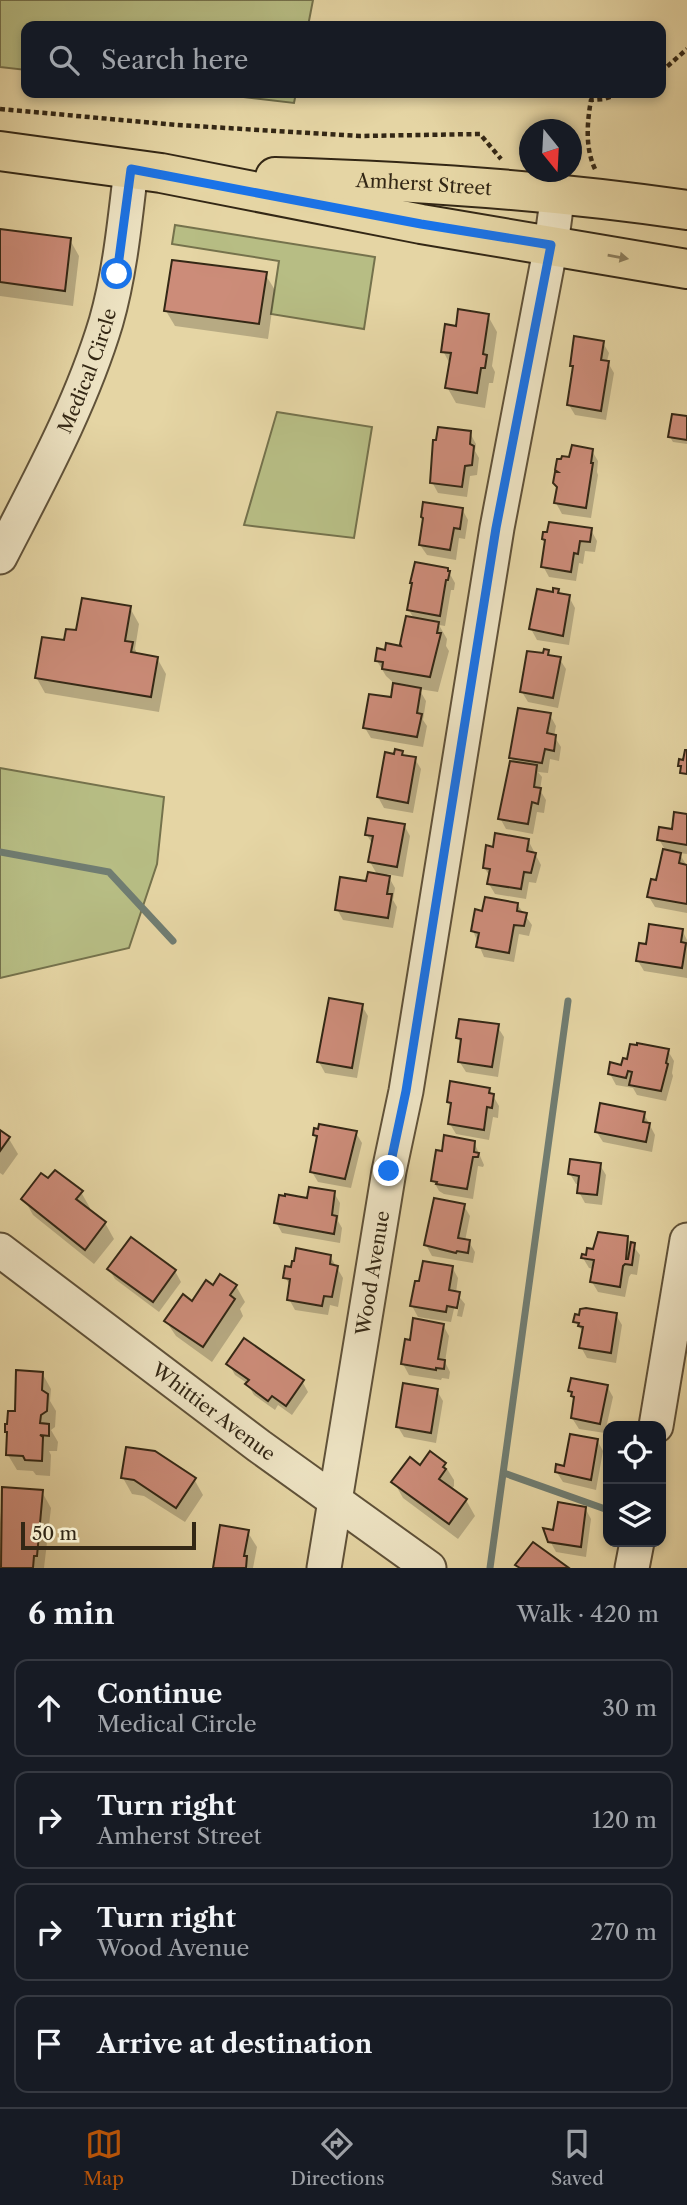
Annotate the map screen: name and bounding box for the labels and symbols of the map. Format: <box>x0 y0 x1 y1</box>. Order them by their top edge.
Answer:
north arrow <box>519 119 582 182</box>
street label: Amherst Street <box>354 168 493 200</box>
one-way arrow <box>607 251 629 262</box>
route start <box>101 258 132 289</box>
street label: Medical Circle <box>53 306 121 437</box>
route end <box>373 1155 404 1186</box>
street label: Wood Avenue <box>351 1209 394 1338</box>
street label: Whittier Avenue <box>147 1357 280 1465</box>
scale bar <box>21 1519 196 1551</box>

